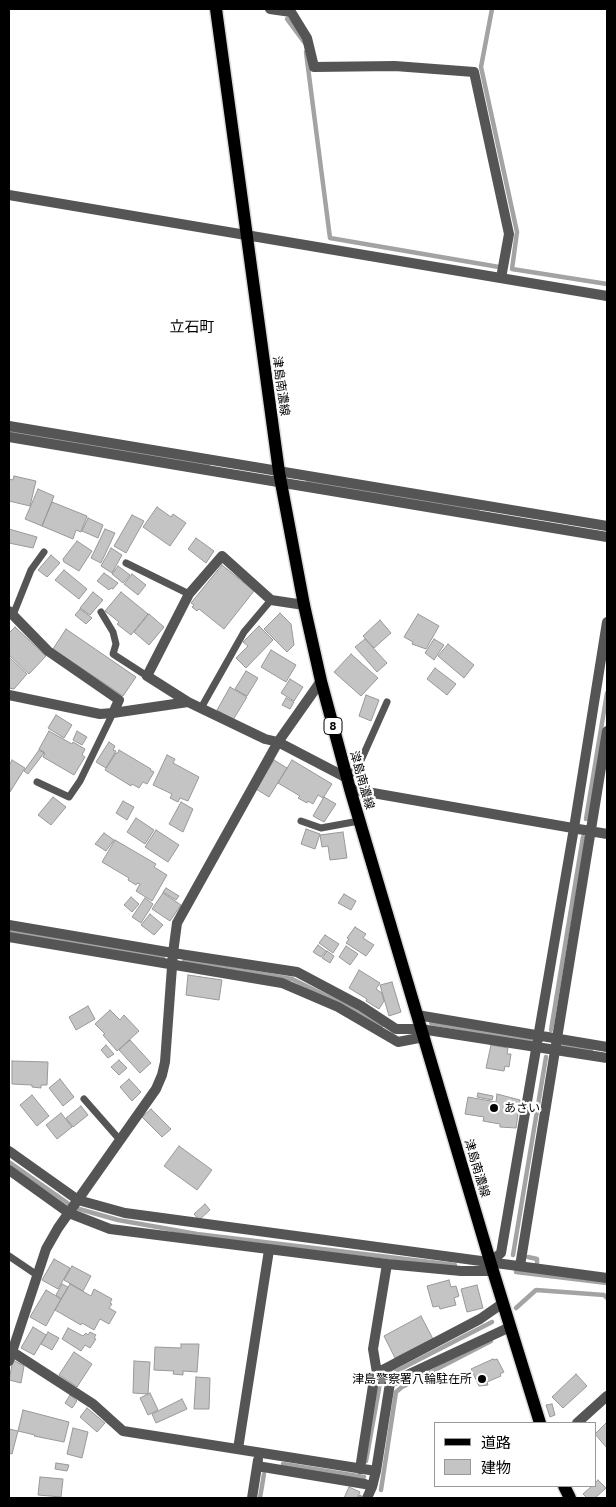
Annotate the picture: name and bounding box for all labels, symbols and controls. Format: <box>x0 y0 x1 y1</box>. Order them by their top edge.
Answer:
district label: 立石町 <box>170 318 214 336</box>
street label: 津島南濃線 <box>270 355 292 417</box>
road number: 8 <box>324 718 342 734</box>
street label: 津島南濃線 <box>347 749 377 811</box>
place label: あさい <box>504 1101 540 1115</box>
marker: あさい <box>488 1102 500 1114</box>
street label: 津島南濃線 <box>461 1137 493 1199</box>
place label: 津島警察署八輪駐在所 <box>352 1372 472 1386</box>
marker: 津島警察署八輪駐在所 <box>476 1373 488 1385</box>
legend <box>434 1422 596 1487</box>
text: 道路 <box>481 1433 511 1451</box>
text: 建物 <box>481 1458 511 1476</box>

